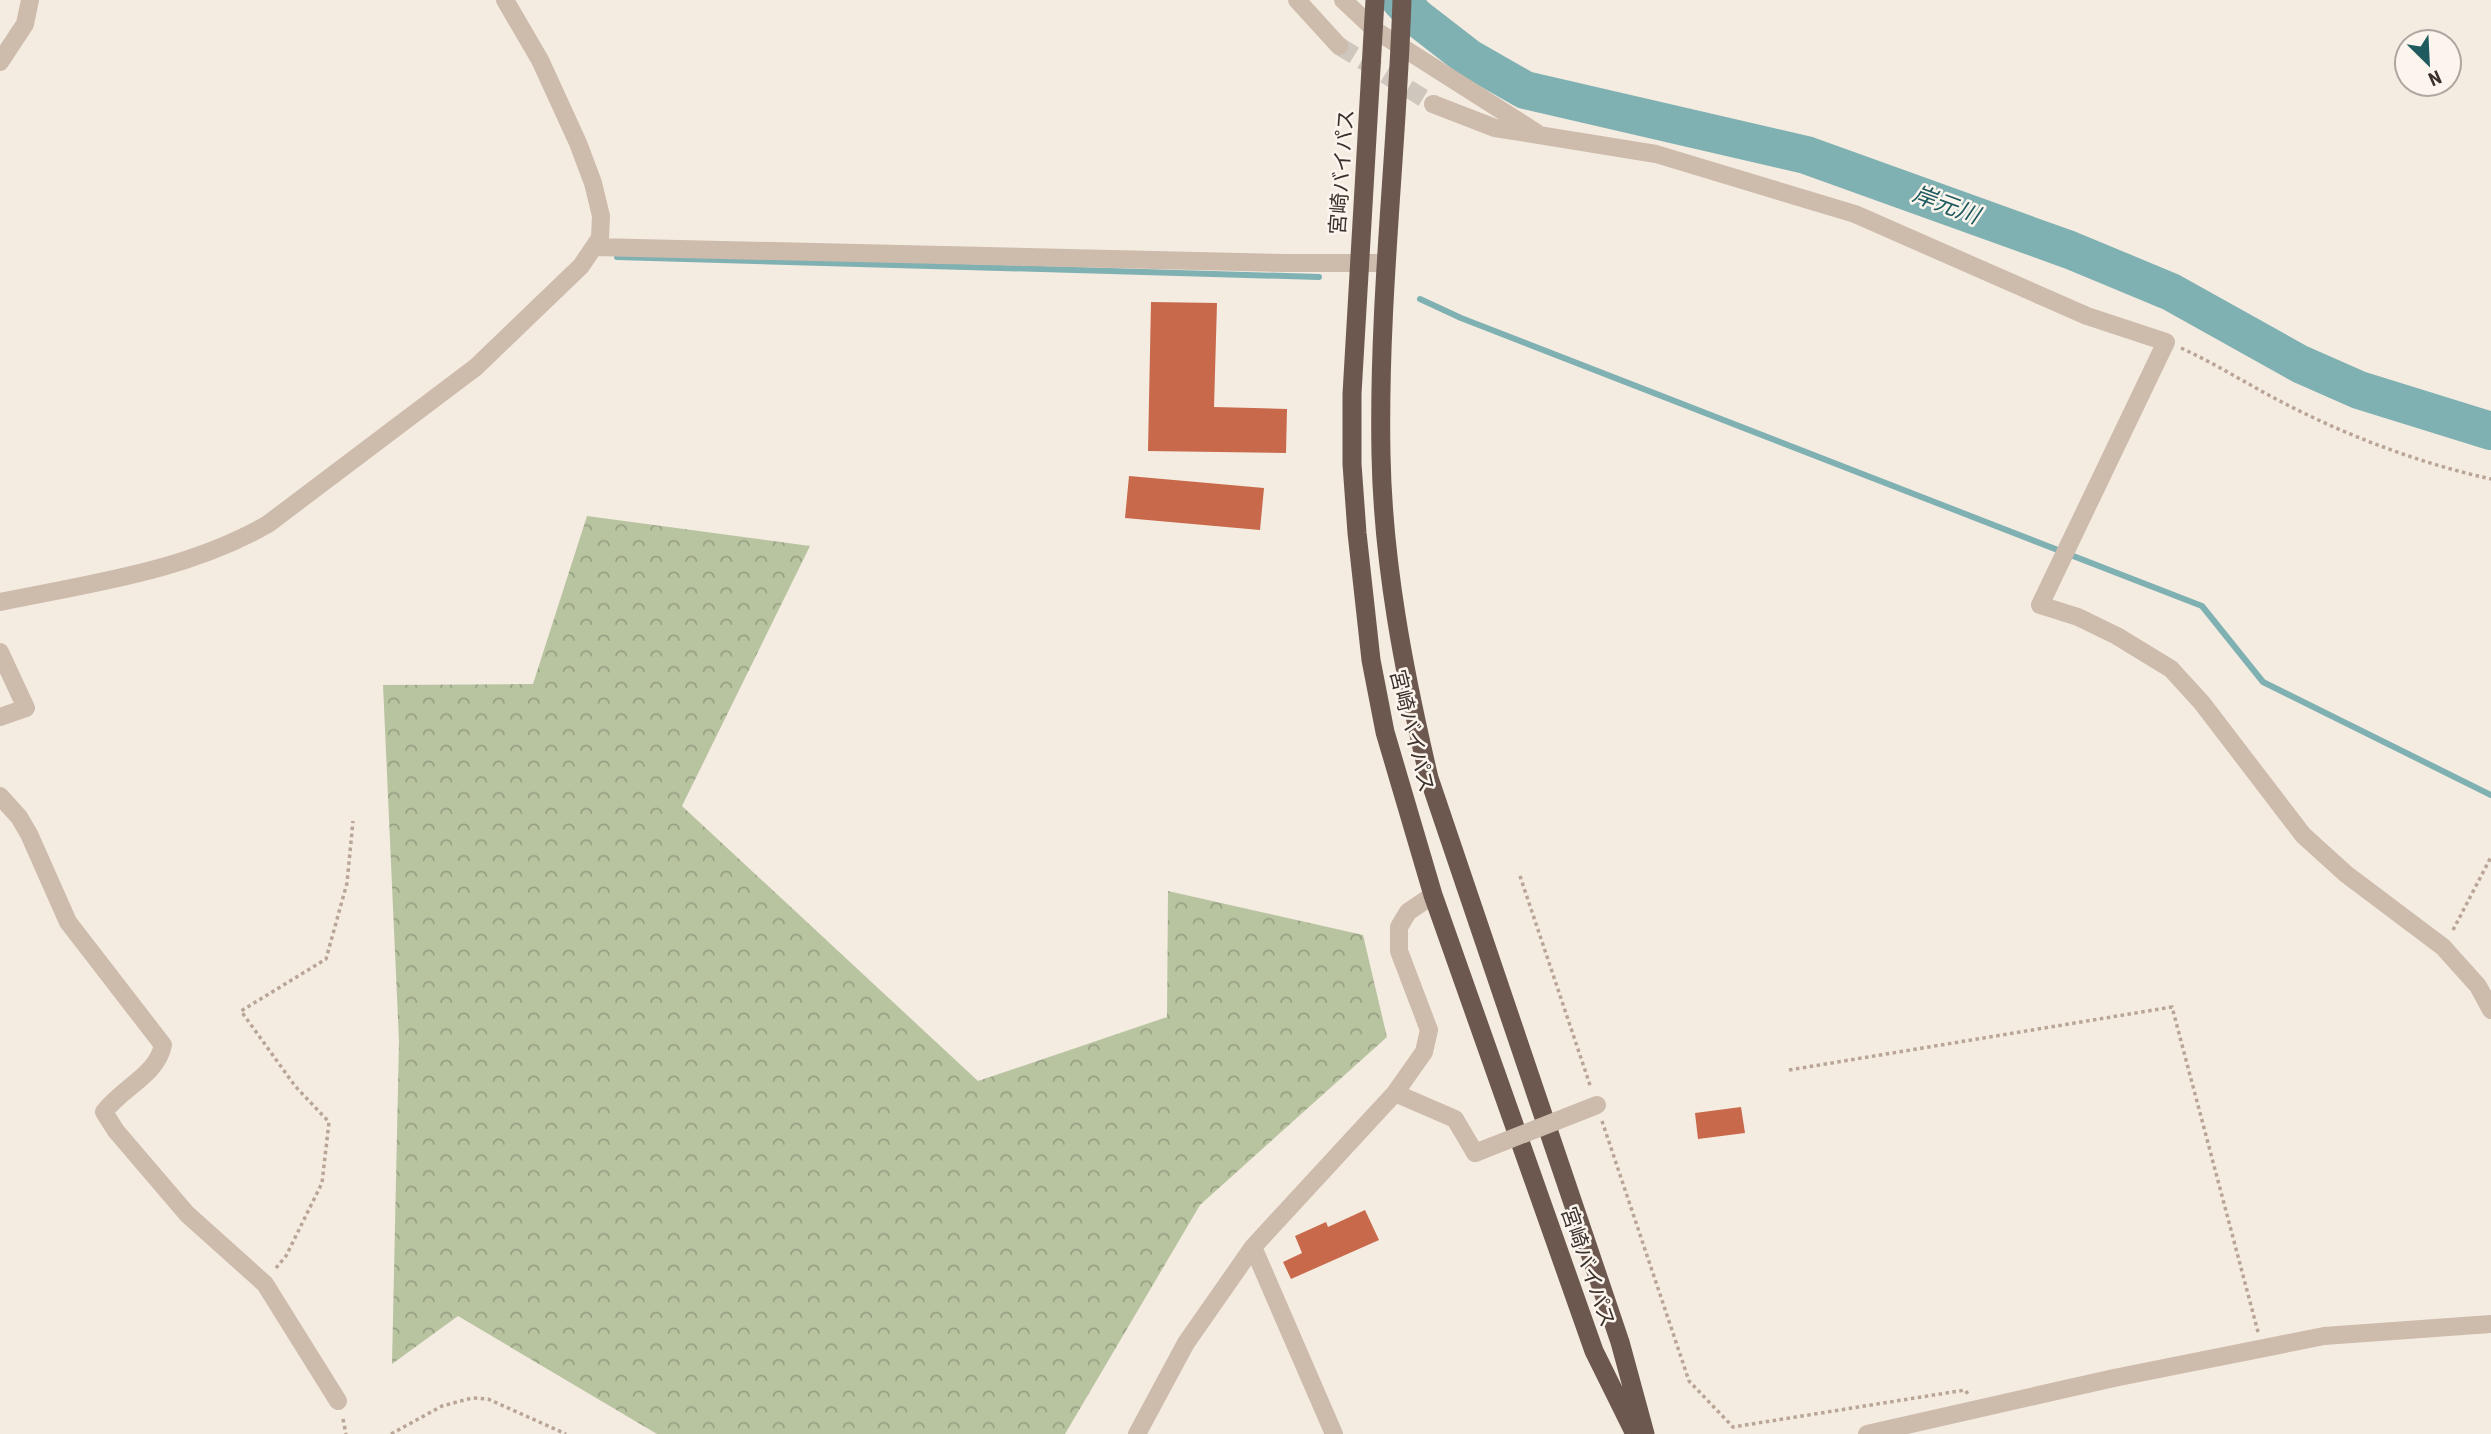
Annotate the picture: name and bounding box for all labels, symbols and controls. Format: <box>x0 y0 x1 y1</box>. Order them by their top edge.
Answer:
north arrow <box>2393 28 2463 98</box>
text: N <box>2425 65 2445 91</box>
street label: 宮崎バイパス <box>1326 109 1358 235</box>
water label: 岸元川 <box>1909 181 1986 231</box>
street label: 宮崎バイパス <box>1385 667 1439 795</box>
street label: 宮崎バイパス <box>1556 1204 1620 1330</box>

